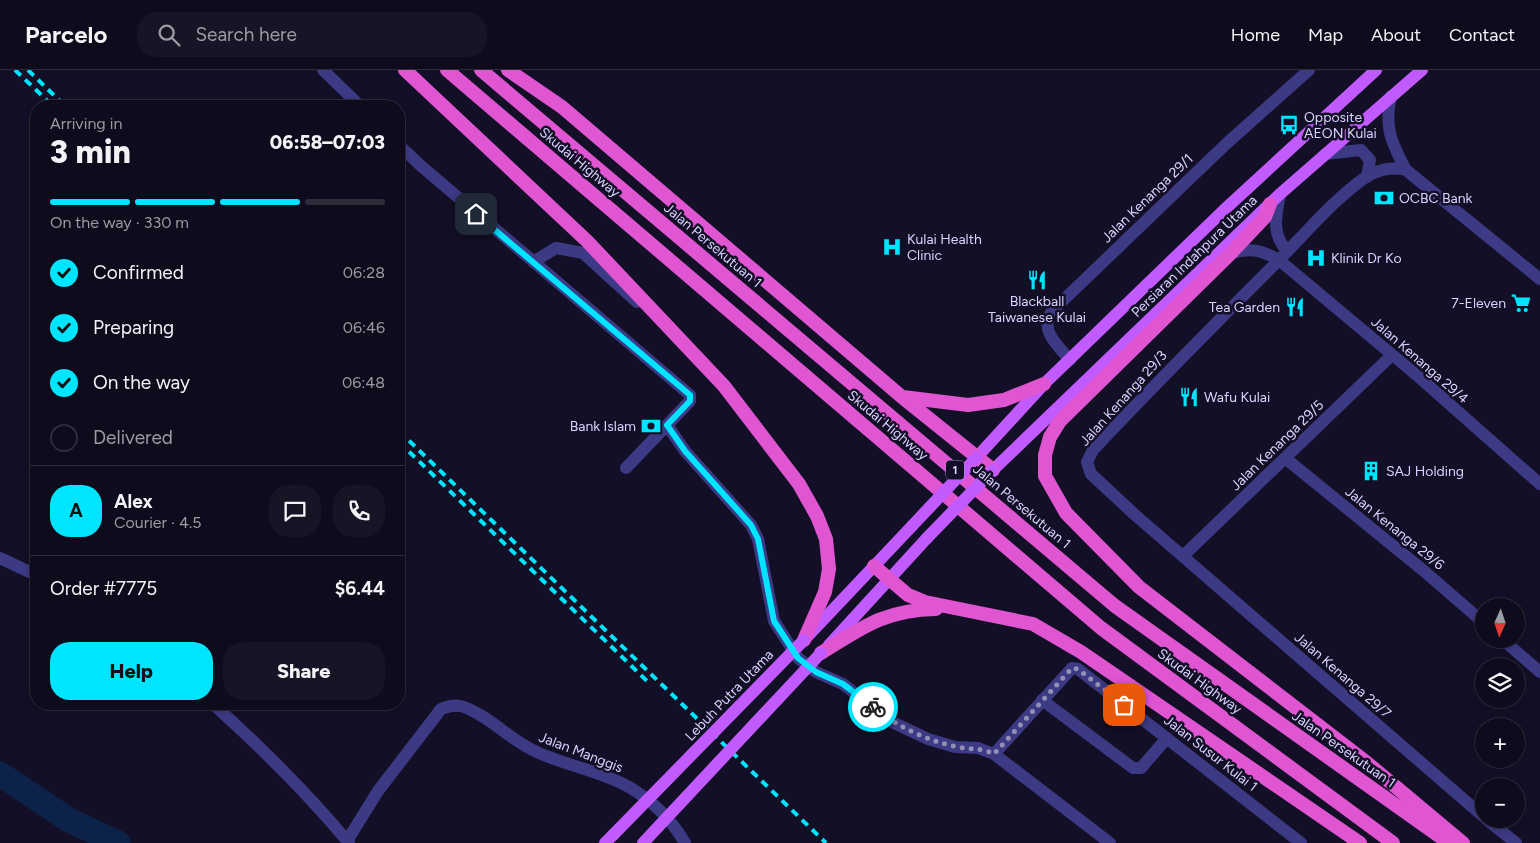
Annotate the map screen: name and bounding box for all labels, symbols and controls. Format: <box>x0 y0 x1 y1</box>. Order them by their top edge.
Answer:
search box <box>137 12 487 57</box>
text: Parcelo <box>25 20 107 49</box>
icon: search <box>155 21 183 49</box>
text: Search here <box>195 23 297 46</box>
text: Home <box>1231 24 1280 46</box>
text: Map <box>1308 24 1343 46</box>
text: About <box>1371 24 1421 46</box>
text: Contact <box>1449 24 1515 46</box>
place label: Opposite AEON Kulai <box>1304 109 1377 142</box>
text: Arriving in <box>50 114 122 133</box>
bus stop icon: Opposite AEON Kulai <box>1278 114 1300 136</box>
street label: Skudai Highway <box>536 124 624 201</box>
text: 06:58–07:03 <box>270 131 385 154</box>
text: 3 min <box>50 133 131 171</box>
street label: Jalan Kenanga 29/1 <box>1098 150 1197 246</box>
bank icon: OCBC Bank <box>1373 187 1395 209</box>
place label: OCBC Bank <box>1399 190 1473 207</box>
street label: Persiaran Indahpura Utama <box>1128 192 1261 321</box>
pin <box>455 193 497 235</box>
icon: home <box>462 200 490 228</box>
street label: Jalan Persekutuan 1 <box>660 200 765 291</box>
text: On the way · 330 m <box>50 213 189 232</box>
place label: Kulai Health Clinic <box>907 231 982 264</box>
hospital icon: Kulai Health Clinic <box>881 236 903 258</box>
hospital icon: Klinik Dr Ko <box>1305 247 1327 269</box>
place label: Klinik Dr Ko <box>1331 250 1402 267</box>
icon: check <box>50 259 78 287</box>
text: Confirmed <box>93 261 184 284</box>
text: 06:28 <box>343 263 385 282</box>
restaurant icon: Blackball Taiwanese Kulai <box>1026 269 1048 291</box>
supermarket icon: 7-Eleven <box>1510 292 1532 314</box>
place label: Blackball Taiwanese Kulai <box>988 293 1086 326</box>
place label: 7-Eleven <box>1451 295 1506 312</box>
restaurant icon: Tea Garden <box>1284 296 1306 318</box>
place label: Tea Garden <box>1209 299 1280 316</box>
street label: Jalan Kenanga 29/4 <box>1368 313 1472 407</box>
icon: check <box>50 314 78 342</box>
text: Preparing <box>93 316 174 339</box>
text: 06:46 <box>343 318 385 337</box>
street label: Jalan Kenanga 29/3 <box>1076 347 1171 449</box>
icon: check <box>50 369 78 397</box>
text: On the way <box>93 371 190 394</box>
text: 06:48 <box>342 373 385 392</box>
restaurant icon: Wafu Kulai <box>1178 386 1200 408</box>
street label: Skudai Highway <box>844 387 932 464</box>
place label: Wafu Kulai <box>1204 389 1270 406</box>
street label: Jalan Kenanga 29/5 <box>1227 397 1327 494</box>
bank icon: Bank Islam <box>640 415 662 437</box>
place label: Bank Islam <box>570 418 636 435</box>
text: Delivered <box>93 426 173 449</box>
road number: 1 <box>946 460 964 480</box>
building icon: SAJ Holding <box>1360 460 1382 482</box>
street label: Jalan Persekutuan 1 <box>969 461 1074 552</box>
place label: SAJ Holding <box>1386 463 1464 480</box>
street label: Jalan Kenanga 29/6 <box>1342 483 1448 574</box>
button: chat <box>269 485 321 537</box>
button: phone <box>333 485 385 537</box>
text: Alex <box>114 490 153 513</box>
text: A <box>69 499 83 522</box>
text: Courier · 4.5 <box>114 513 201 532</box>
text: Order #7775 <box>50 577 157 600</box>
text: $6.44 <box>335 577 385 600</box>
north arrow <box>1475 598 1525 648</box>
map controls <box>1475 598 1525 828</box>
street label: Jalan Kenanga 29/7 <box>1291 629 1395 722</box>
button: Help <box>50 642 213 700</box>
button: Share <box>223 642 385 700</box>
street label: Skudai Highway <box>1154 645 1246 718</box>
street label: Lebuh Putra Utama <box>682 646 777 744</box>
button: layers <box>1475 658 1525 708</box>
courier <box>848 682 898 732</box>
pin <box>1103 684 1145 726</box>
icon: bag <box>1110 691 1138 719</box>
icon: bike <box>859 693 887 721</box>
street label: Jalan Persekutuan 1 <box>1289 707 1399 791</box>
street label: Jalan Susur Kulai 1 <box>1161 712 1261 795</box>
button: + <box>1475 718 1525 768</box>
street label: Jalan Manggis <box>536 729 625 776</box>
button: − <box>1475 778 1525 828</box>

